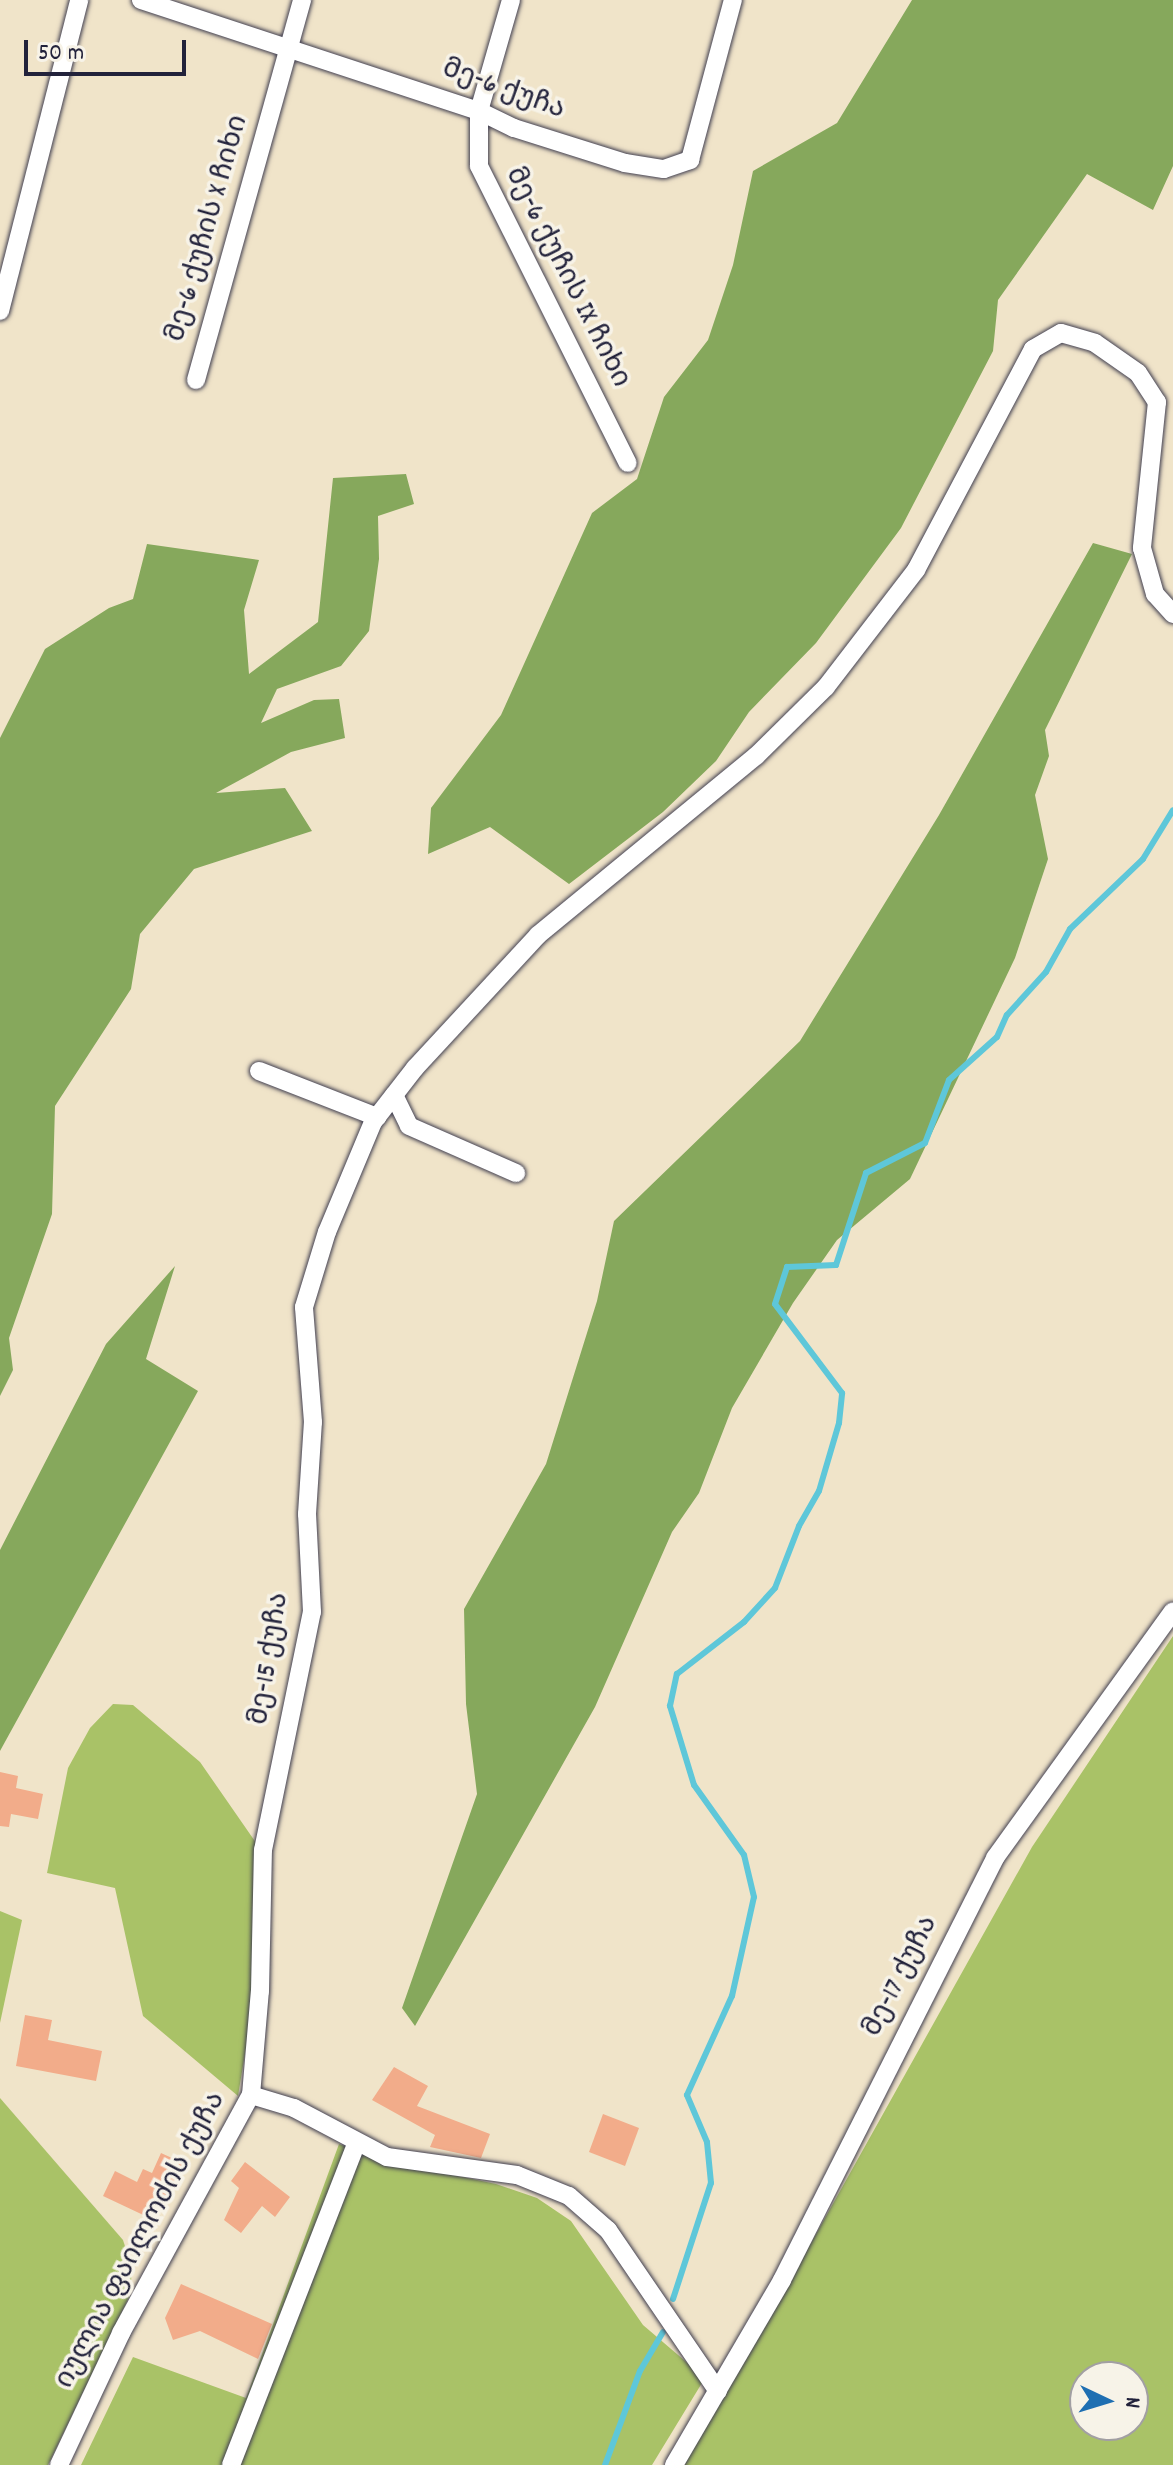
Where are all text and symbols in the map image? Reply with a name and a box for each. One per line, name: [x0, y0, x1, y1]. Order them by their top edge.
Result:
scale bar: [28, 24, 190, 74]
text: 50 m: [38, 37, 84, 71]
street label: მე-6 ქუჩა: [437, 53, 569, 129]
street label: მე-6 ქუჩის X ჩიხი: [161, 112, 257, 346]
street label: მე-6 ქუჩის IX ჩიხი: [496, 162, 636, 394]
street label: მე-15 ქუჩა: [244, 1591, 298, 1727]
street label: მე-17 ქუჩა: [857, 1911, 947, 2043]
street label: იულია ფაილოძის ქუჩა: [50, 2087, 234, 2395]
north arrow: [1069, 2361, 1149, 2441]
text: N: [1116, 2396, 1147, 2409]

